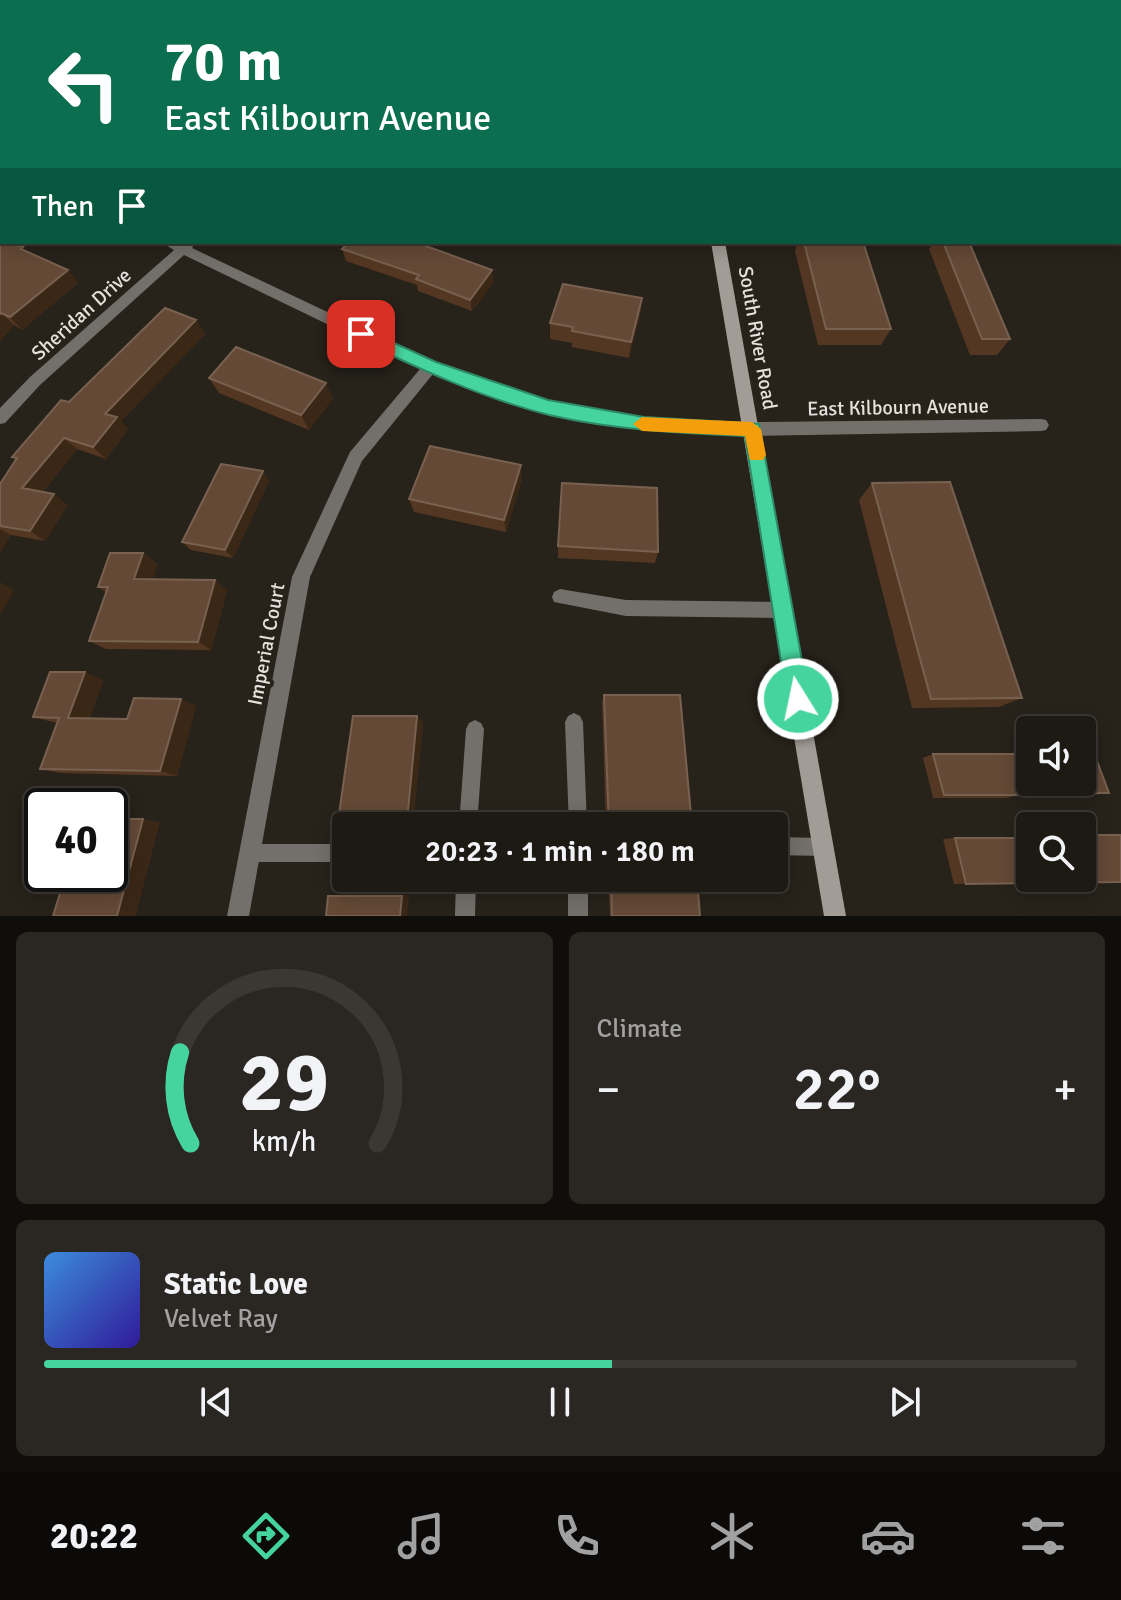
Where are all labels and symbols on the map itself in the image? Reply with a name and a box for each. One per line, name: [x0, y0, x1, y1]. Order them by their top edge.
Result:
street label: Sheridan Drive: [26, 263, 136, 366]
street label: South River Road: [733, 264, 782, 412]
pin: [327, 300, 395, 368]
street label: East Kilbourn Avenue: [807, 393, 989, 422]
street label: Imperial Court: [242, 581, 291, 707]
position arrow: [756, 657, 840, 741]
speed limit sign: 40: [24, 788, 128, 892]

